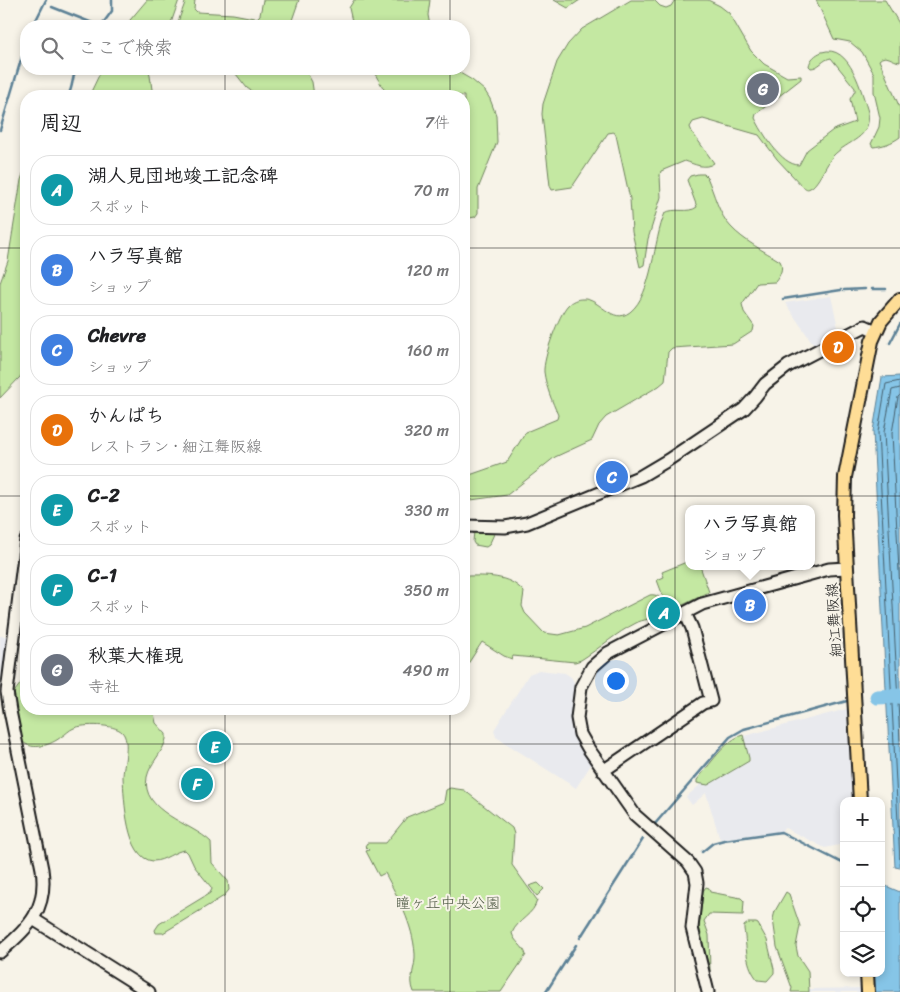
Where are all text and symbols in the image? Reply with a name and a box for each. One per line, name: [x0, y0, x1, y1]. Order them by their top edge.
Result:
search box: [20, 20, 470, 75]
text: ここで検索: [78, 31, 173, 64]
icon: search: [38, 34, 66, 62]
pin: G: [747, 70, 779, 108]
text: 周辺: [40, 104, 82, 142]
text: 7件: [425, 108, 450, 137]
text: 湖人見団地竣工記念碑: [88, 159, 278, 192]
text: A: [52, 176, 62, 205]
text: 70 m: [413, 176, 449, 205]
text: スポット: [88, 192, 152, 221]
text: ハラ写真館: [88, 239, 183, 272]
text: B: [52, 256, 62, 285]
text: 120 m: [406, 256, 449, 285]
text: ショップ: [88, 272, 151, 301]
text: Chevre: [88, 319, 146, 352]
pin: D: [822, 328, 854, 366]
text: C: [52, 336, 62, 365]
text: 160 m: [406, 336, 449, 365]
text: ショップ: [88, 352, 151, 381]
text: かんぱち: [88, 399, 164, 432]
text: D: [52, 416, 62, 445]
text: 320 m: [404, 416, 449, 445]
text: レストラン · 細江舞阪線: [88, 432, 262, 461]
pin: C: [596, 458, 628, 496]
text: C-2: [88, 479, 120, 512]
text: E: [53, 496, 61, 525]
text: 330 m: [405, 496, 449, 525]
popup: [685, 505, 815, 570]
text: ハラ写真館: [702, 507, 798, 540]
text: スポット: [88, 512, 152, 541]
text: ショップ: [702, 540, 766, 569]
text: C-1: [88, 559, 117, 592]
text: F: [53, 576, 61, 605]
text: 350 m: [404, 576, 449, 605]
street label: 細江舞阪線: [818, 582, 850, 658]
pin: B: [734, 586, 766, 624]
text: スポット: [88, 592, 152, 621]
pin: A: [648, 594, 680, 632]
text: 秋葉大権現: [88, 639, 183, 672]
text: G: [52, 656, 62, 685]
text: 490 m: [403, 656, 449, 685]
your location: [603, 668, 629, 694]
text: 寺社: [88, 672, 120, 701]
pin: E: [199, 728, 231, 766]
pin: F: [181, 765, 213, 803]
map controls: [840, 797, 885, 977]
button: +: [840, 797, 885, 842]
button: −: [840, 842, 885, 887]
button: locate: [840, 887, 885, 932]
park label: 瞳ヶ丘中央公園: [395, 890, 501, 916]
button: layers: [840, 932, 885, 977]

